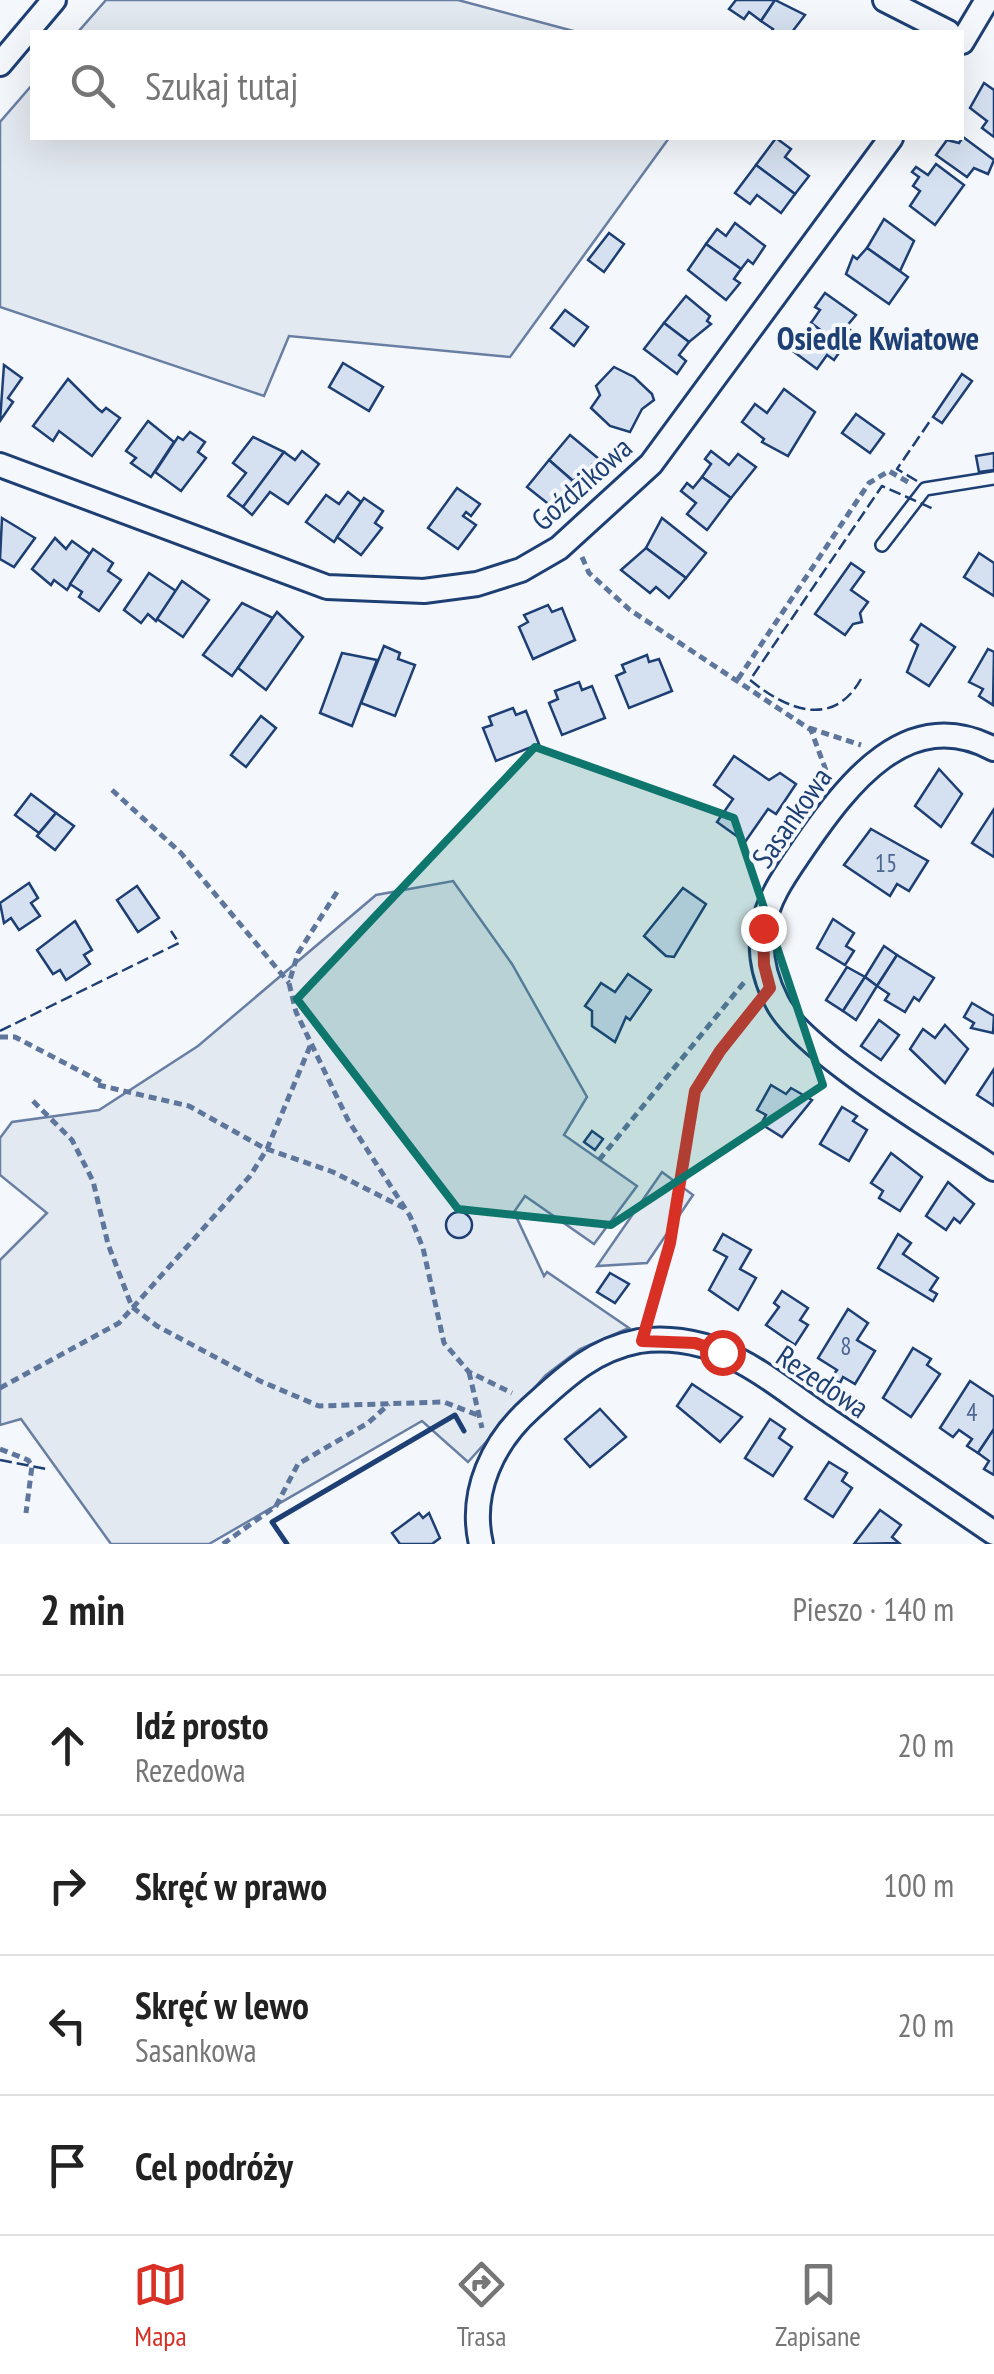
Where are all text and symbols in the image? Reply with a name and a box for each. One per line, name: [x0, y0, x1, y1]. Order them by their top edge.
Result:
search box: [30, 30, 964, 140]
icon: search: [65, 58, 120, 113]
text: Szukaj tutaj: [145, 61, 298, 110]
district label: Osiedle Kwiatowe: [777, 317, 979, 359]
street label: Goździkowa: [523, 428, 639, 538]
street label: Sasankowa: [742, 759, 840, 875]
house number: 15: [875, 847, 897, 879]
route end: [741, 906, 787, 952]
route start: [700, 1330, 746, 1376]
house number: 8: [840, 1330, 852, 1362]
street label: Rezedowa: [769, 1336, 877, 1426]
house number: 4: [966, 1396, 978, 1428]
text: 2 min: [40, 1582, 125, 1637]
text: Pieszo · 140 m: [792, 1588, 954, 1630]
text: Idź prosto: [135, 1700, 269, 1749]
icon: ahead: [40, 1718, 95, 1773]
text: 20 m: [898, 1724, 954, 1766]
text: Rezedowa: [135, 1749, 246, 1791]
icon: right: [40, 1858, 95, 1913]
text: Skręć w prawo: [135, 1861, 327, 1910]
text: 100 m: [883, 1864, 954, 1906]
text: Skręć w lewo: [135, 1980, 309, 2029]
icon: left: [40, 1998, 95, 2053]
text: 20 m: [898, 2004, 954, 2046]
text: Sasankowa: [135, 2029, 256, 2071]
icon: arrive: [40, 2138, 95, 2193]
text: Cel podróży: [135, 2141, 293, 2190]
tab: Mapa: [133, 2257, 188, 2354]
tab: Trasa: [454, 2257, 509, 2354]
tab: Zapisane: [775, 2257, 861, 2354]

